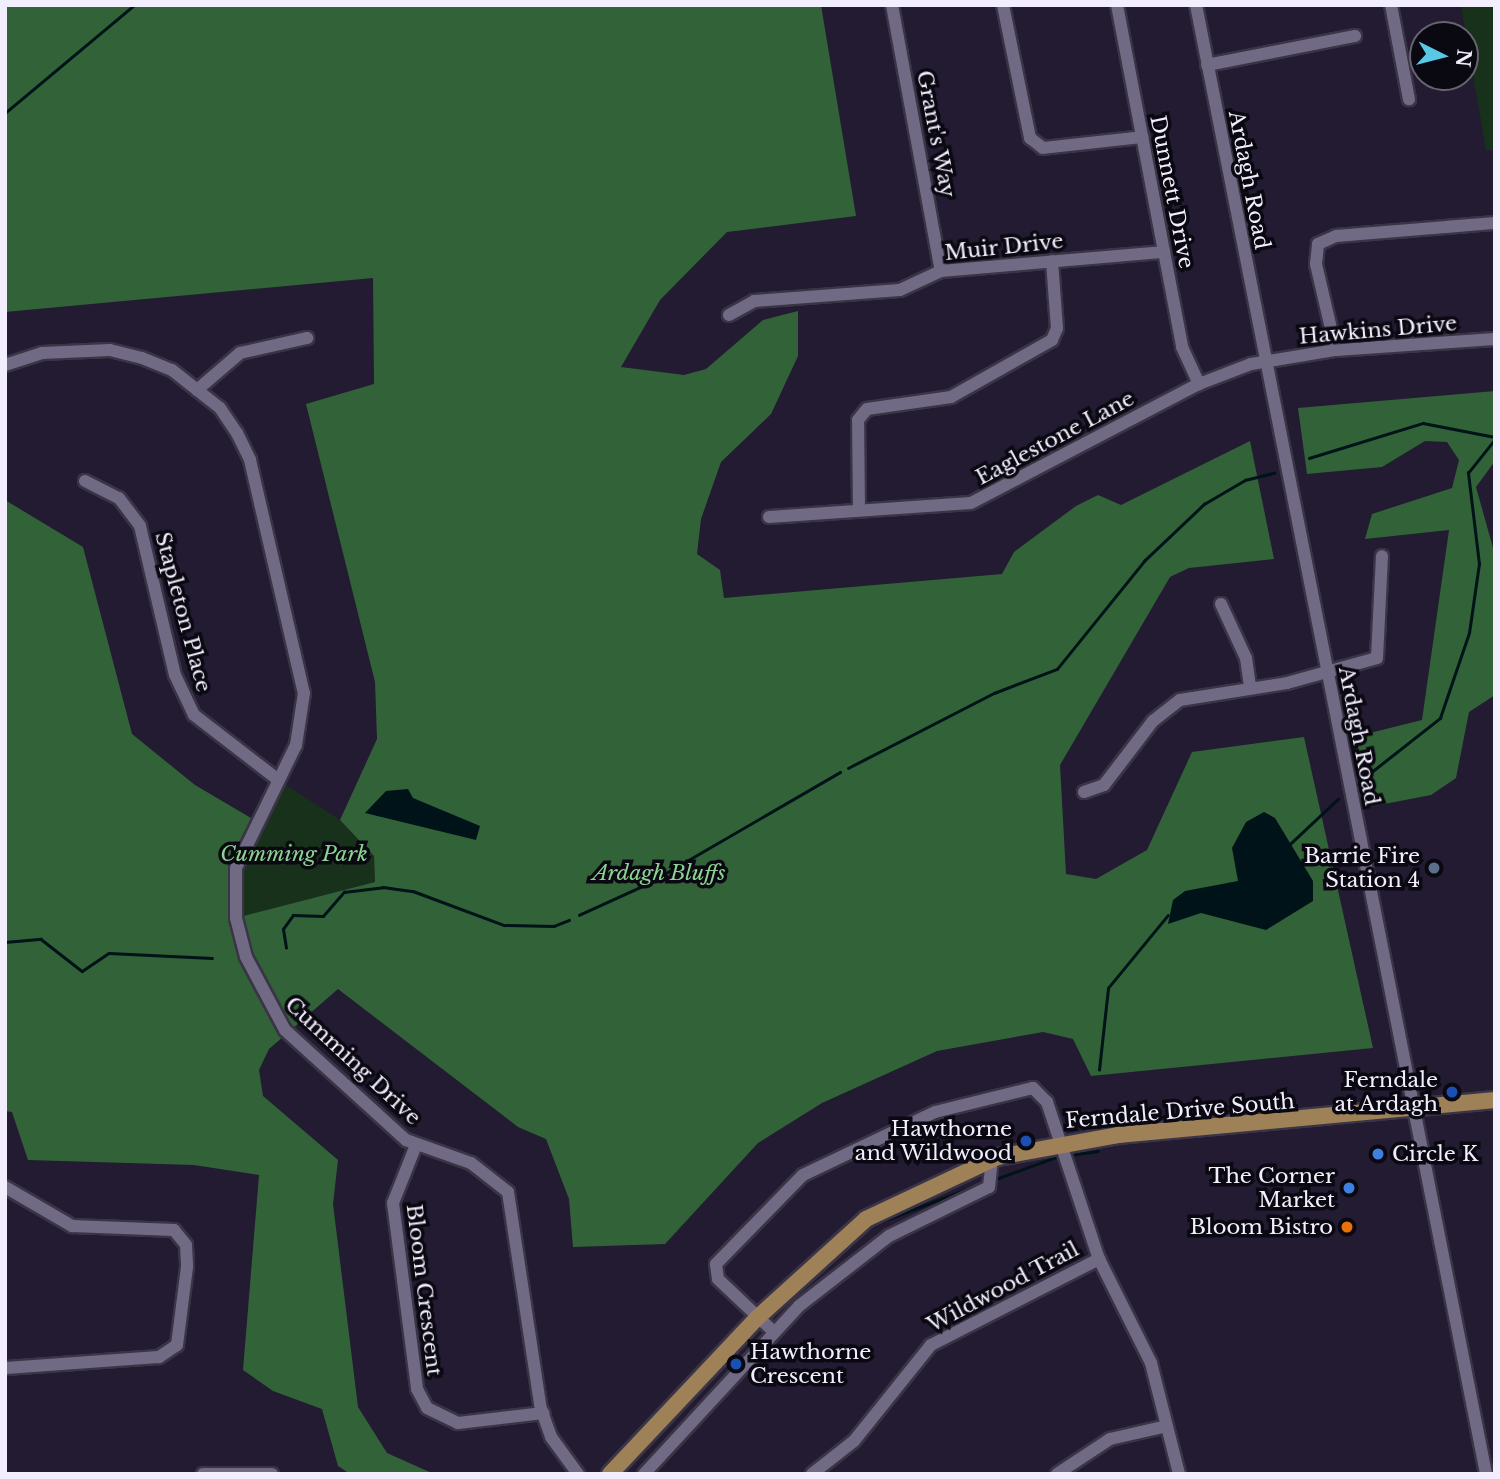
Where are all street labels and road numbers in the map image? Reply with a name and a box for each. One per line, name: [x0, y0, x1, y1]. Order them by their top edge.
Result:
street label: Grant's Way: [911, 68, 961, 200]
street label: Ardagh Road: [1223, 109, 1275, 251]
street label: Dunnett Drive: [1145, 113, 1199, 271]
street label: Muir Drive: [943, 228, 1065, 266]
street label: Hawkins Drive: [1298, 311, 1458, 349]
street label: Eaglestone Lane: [972, 386, 1138, 490]
street label: Stapleton Place: [150, 529, 216, 695]
street label: Ardagh Road: [1333, 665, 1385, 807]
street label: Cumming Drive: [280, 992, 426, 1130]
street label: Ferndale Drive South: [1064, 1088, 1296, 1134]
street label: Bloom Crescent: [401, 1203, 447, 1377]
street label: Wildwood Trail: [923, 1236, 1083, 1338]

